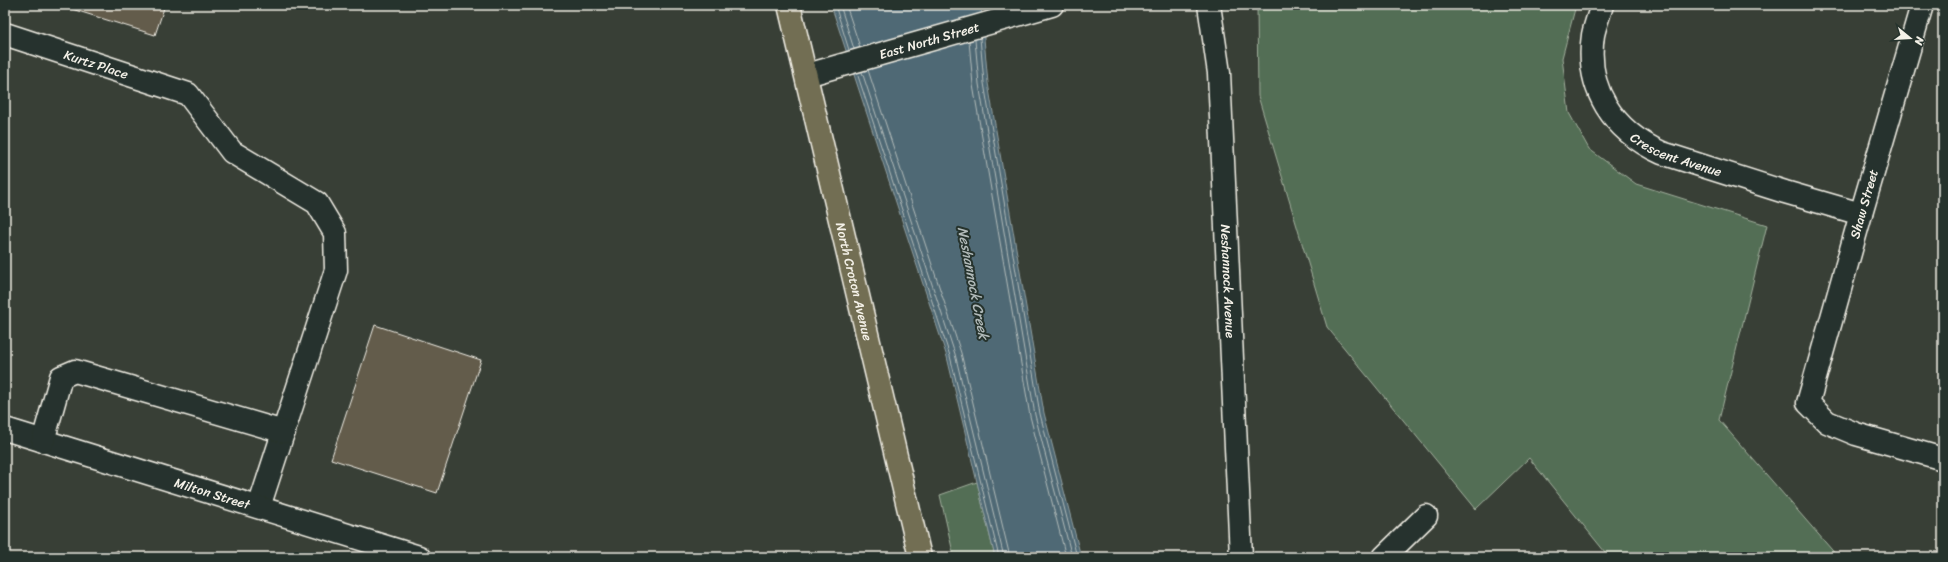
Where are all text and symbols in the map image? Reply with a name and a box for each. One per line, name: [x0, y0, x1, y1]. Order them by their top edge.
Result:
street label: East North Street: [876, 15, 982, 65]
north arrow: [1890, 18, 1930, 58]
text: N: [1909, 33, 1930, 48]
street label: Kurtz Place: [61, 43, 132, 85]
street label: Crescent Avenue: [1625, 126, 1725, 183]
street label: Shaw Street: [1843, 166, 1885, 241]
street label: North Croton Avenue: [829, 220, 880, 343]
street label: Neshannock Avenue: [1214, 224, 1243, 338]
water label: Neshannock Creek: [950, 225, 996, 343]
street label: Milton Street: [172, 471, 254, 516]

